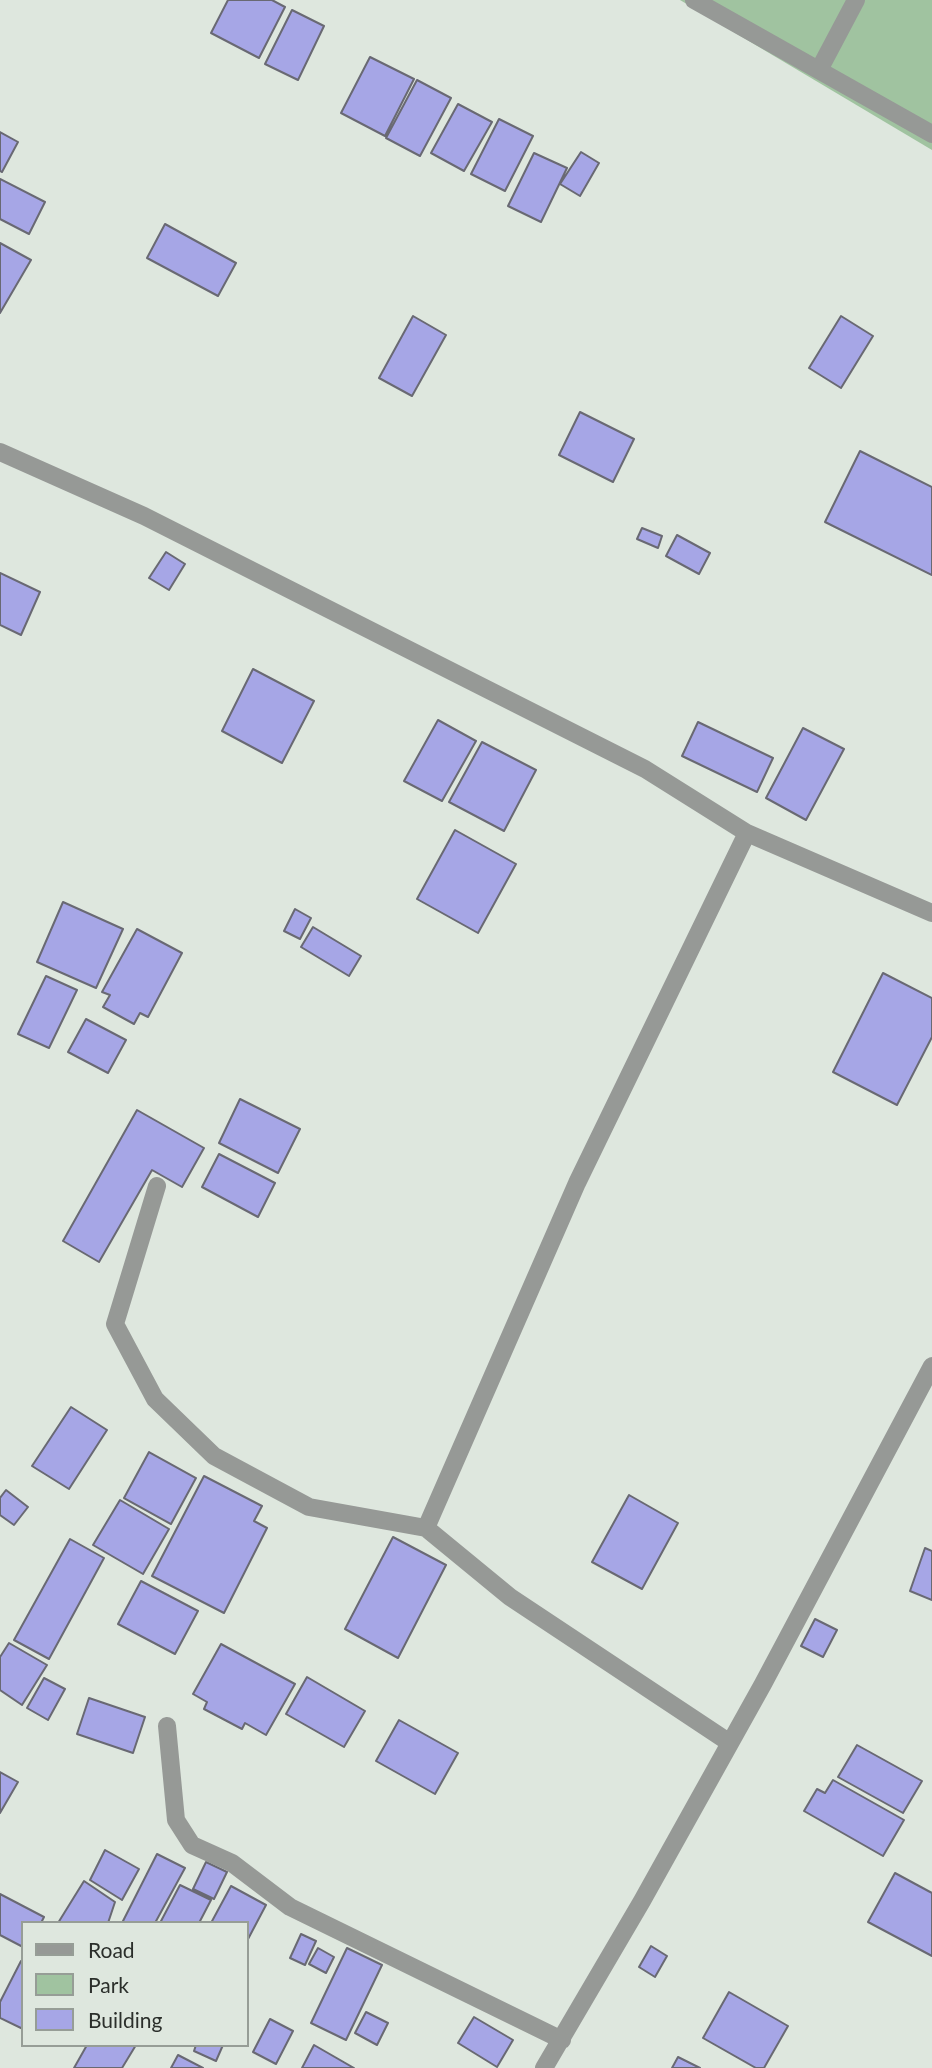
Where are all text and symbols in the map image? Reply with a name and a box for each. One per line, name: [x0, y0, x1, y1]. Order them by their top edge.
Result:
legend: [21, 1921, 248, 2047]
text: Road: [88, 1937, 135, 1962]
text: Park: [88, 1972, 129, 1997]
text: Building: [88, 2007, 163, 2032]

